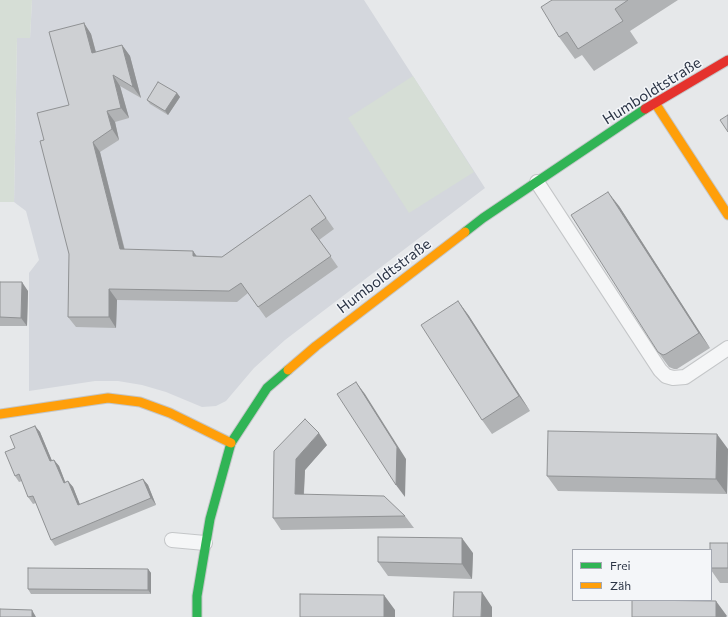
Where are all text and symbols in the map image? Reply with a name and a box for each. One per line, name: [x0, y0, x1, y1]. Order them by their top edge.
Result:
street label: Humboldtstraße: [599, 53, 705, 129]
street label: Humboldtstraße: [334, 235, 434, 317]
legend: [572, 549, 712, 601]
text: Frei: [610, 558, 631, 572]
text: Zäh: [610, 578, 631, 592]

